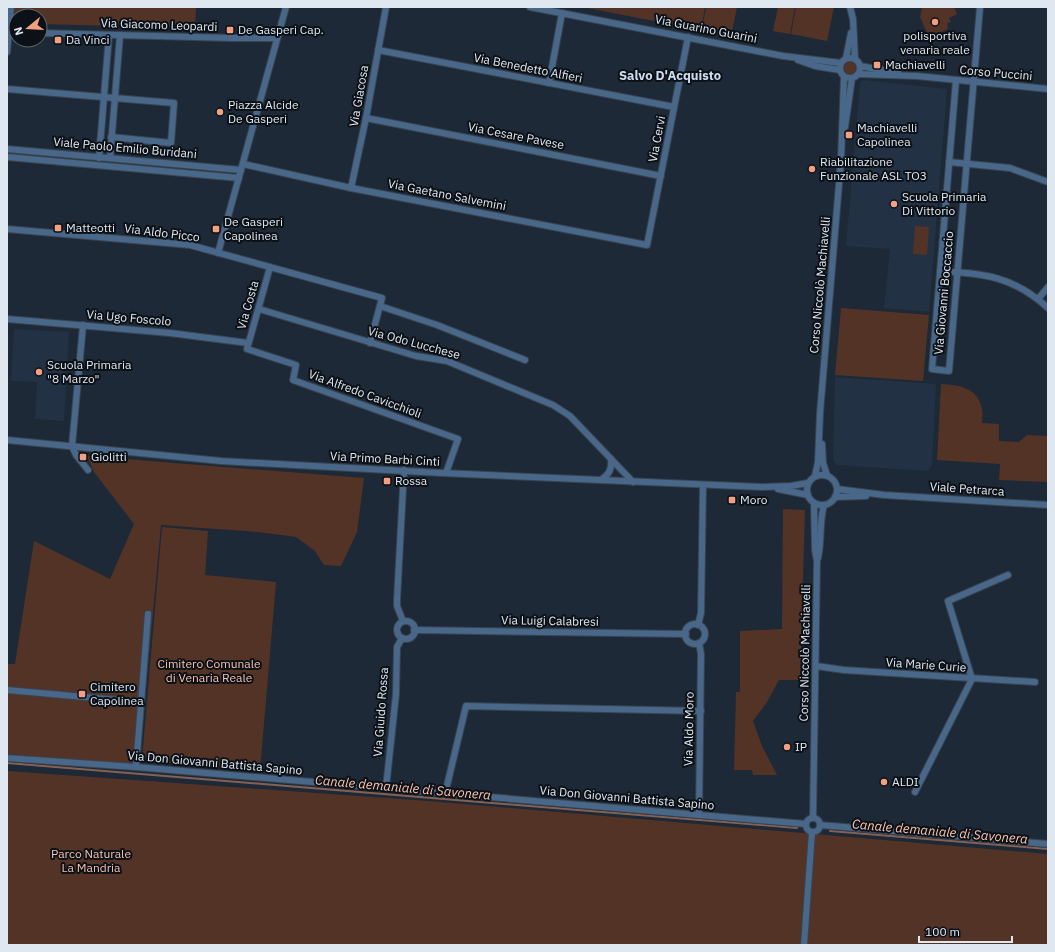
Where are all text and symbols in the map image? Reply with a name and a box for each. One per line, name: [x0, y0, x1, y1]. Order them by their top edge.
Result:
north arrow: [8, 8, 48, 48]
street label: Via Guarino Guarini: [654, 11, 758, 46]
street label: Via Giacomo Leopardi: [100, 15, 218, 34]
marker: polisportiva venaria reale: [930, 17, 940, 27]
place label: De Gasperi Cap.: [238, 22, 324, 37]
text: N: [11, 25, 26, 37]
marker: De Gasperi Cap.: [225, 25, 235, 35]
place label: polisportiva venaria reale: [900, 28, 970, 57]
place label: Da Vinci: [66, 32, 109, 47]
marker: Da Vinci: [53, 35, 63, 45]
street label: Via Benedetto Alfieri: [472, 50, 584, 85]
place label: Machiavelli: [885, 57, 945, 72]
marker: Machiavelli: [872, 60, 882, 70]
street label: Corso Puccini: [959, 62, 1033, 83]
street label: Via Giacosa: [346, 63, 371, 128]
district label: Salvo D'Acquisto: [619, 67, 721, 84]
place label: Piazza Alcide De Gasperi: [228, 97, 299, 126]
marker: Piazza Alcide De Gasperi: [215, 107, 225, 117]
street label: Via Cervi: [645, 114, 668, 163]
street label: Via Cesare Pavese: [467, 119, 566, 152]
place label: Machiavelli Capolinea: [857, 120, 917, 149]
marker: Machiavelli Capolinea: [844, 130, 854, 140]
street label: Viale Paolo Emilio Buridani: [53, 134, 197, 161]
place label: Riabilitazione Funzionale ASL TO3: [820, 154, 927, 183]
marker: Riabilitazione Funzionale ASL TO3: [807, 164, 817, 174]
street label: Via Gaetano Salvemini: [387, 176, 507, 213]
place label: Scuola Primaria Di Vittorio: [902, 189, 987, 218]
marker: Scuola Primaria Di Vittorio: [889, 199, 899, 209]
place label: De Gasperi Capolinea: [224, 214, 283, 243]
street label: Corso Niccolò Machiavelli: [806, 216, 833, 354]
place label: Matteotti: [66, 220, 115, 235]
street label: Via Aldo Picco: [123, 220, 201, 245]
marker: Matteotti: [53, 223, 63, 233]
marker: De Gasperi Capolinea: [211, 224, 221, 234]
street label: Via Giovanni Boccaccio: [931, 230, 956, 355]
street label: Via Costa: [233, 278, 262, 331]
street label: Via Ugo Foscolo: [86, 306, 172, 329]
street label: Via Odo Lucchese: [366, 323, 462, 362]
place label: Scuola Primaria "8 Marzo": [47, 357, 132, 386]
street label: Via Alfredo Cavicchioli: [307, 366, 424, 421]
marker: Scuola Primaria "8 Marzo": [34, 367, 44, 377]
street label: Via Primo Barbi Cinti: [330, 448, 440, 469]
place label: Giolitti: [91, 449, 127, 464]
marker: Giolitti: [78, 452, 88, 462]
place label: Rossa: [395, 473, 428, 488]
marker: Rossa: [382, 476, 392, 486]
street label: Viale Petrarca: [929, 478, 1005, 499]
place label: Moro: [740, 492, 768, 507]
marker: Moro: [727, 495, 737, 505]
street label: Corso Niccolò Machiavelli: [796, 584, 813, 722]
street label: Via Luigi Calabresi: [501, 612, 599, 629]
street label: Via Marie Curie: [885, 654, 967, 675]
park label: Cimitero Comunale di Venaria Reale: [157, 656, 261, 685]
street label: Via Giuido Rossa: [370, 666, 391, 757]
place label: Cimitero Capolinea: [90, 679, 144, 708]
marker: Cimitero Capolinea: [77, 689, 87, 699]
street label: Via Aldo Moro: [680, 691, 697, 766]
place label: IP: [795, 739, 807, 754]
marker: IP: [782, 742, 792, 752]
street label: Via Don Giovanni Battista Sapino: [127, 747, 303, 778]
water label: Canale demaniale di Savonera: [314, 771, 491, 804]
place label: ALDI: [892, 774, 919, 789]
marker: ALDI: [879, 777, 889, 787]
street label: Via Don Giovanni Battista Sapino: [539, 782, 715, 813]
water label: Canale demaniale di Savonera: [851, 815, 1028, 848]
park label: Parco Naturale La Mandria: [51, 846, 131, 875]
scale bar: [919, 918, 1012, 944]
text: 100 m: [925, 924, 960, 939]

